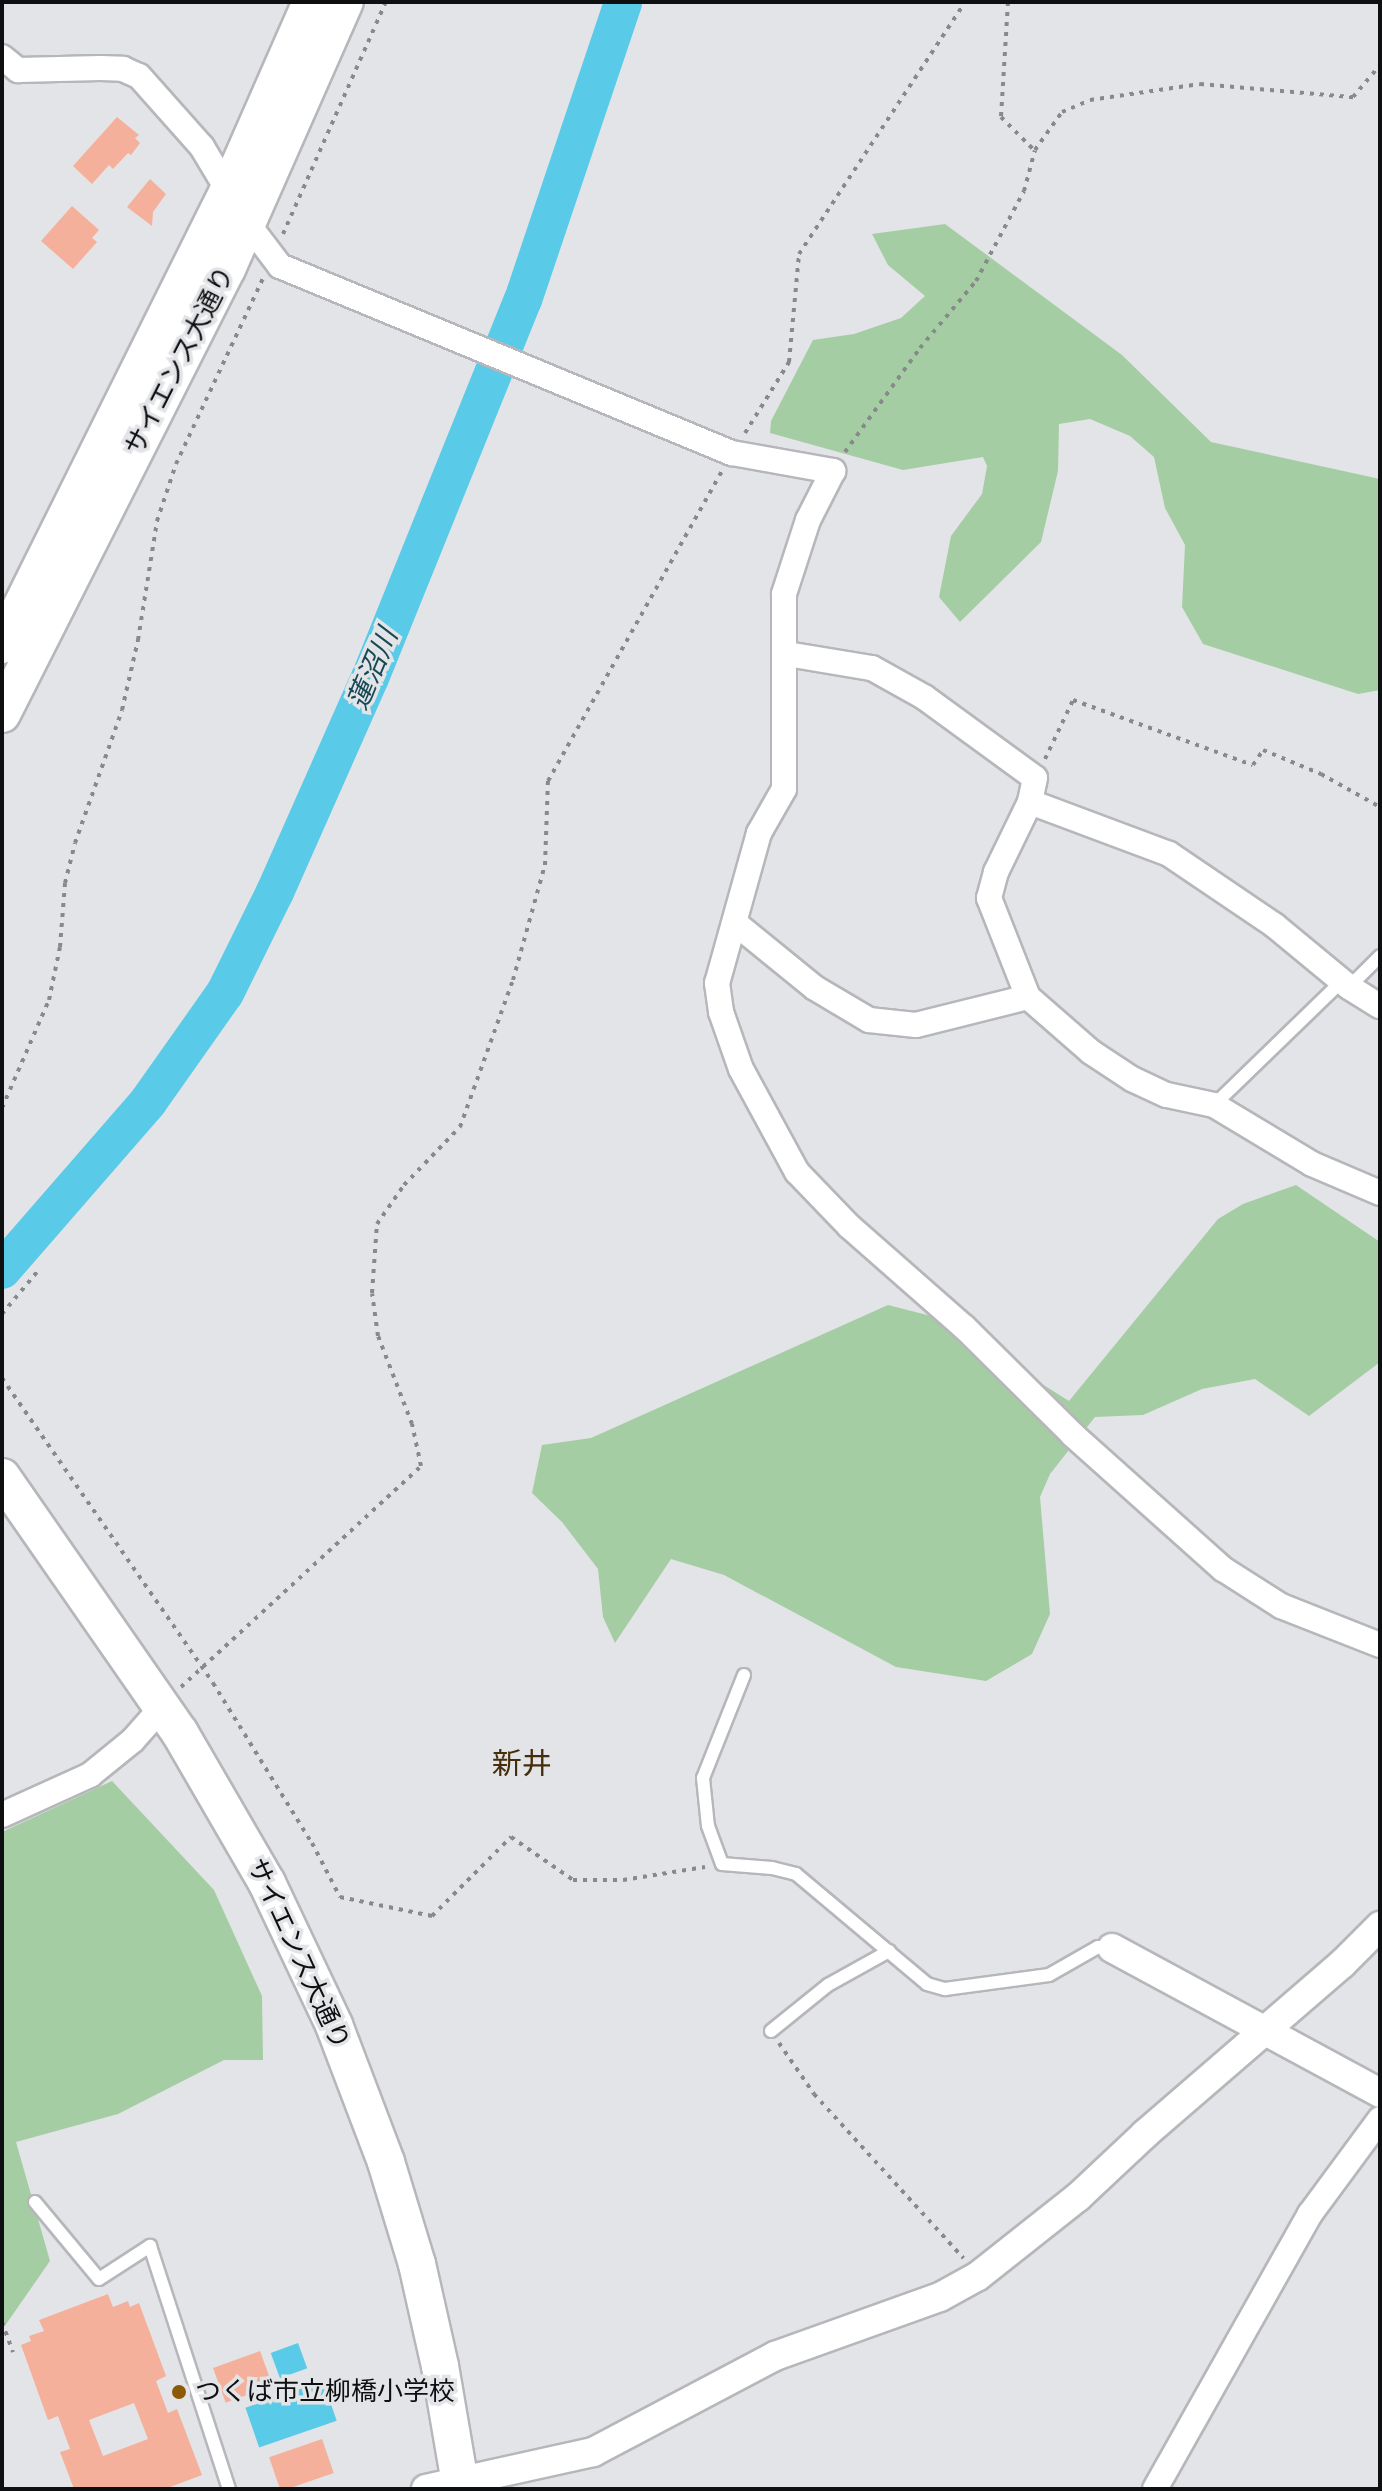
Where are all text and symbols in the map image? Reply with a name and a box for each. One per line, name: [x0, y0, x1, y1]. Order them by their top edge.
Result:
street label: サイエンス大通り: [119, 261, 241, 461]
water label: 蓮沼川: [341, 624, 405, 714]
district label: 新井: [492, 1746, 552, 1782]
street label: サイエンス大通り: [240, 1853, 356, 2055]
place label: つくば市立柳橋小学校: [195, 2376, 455, 2408]
marker: つくば市立柳橋小学校: [170, 2383, 188, 2401]

